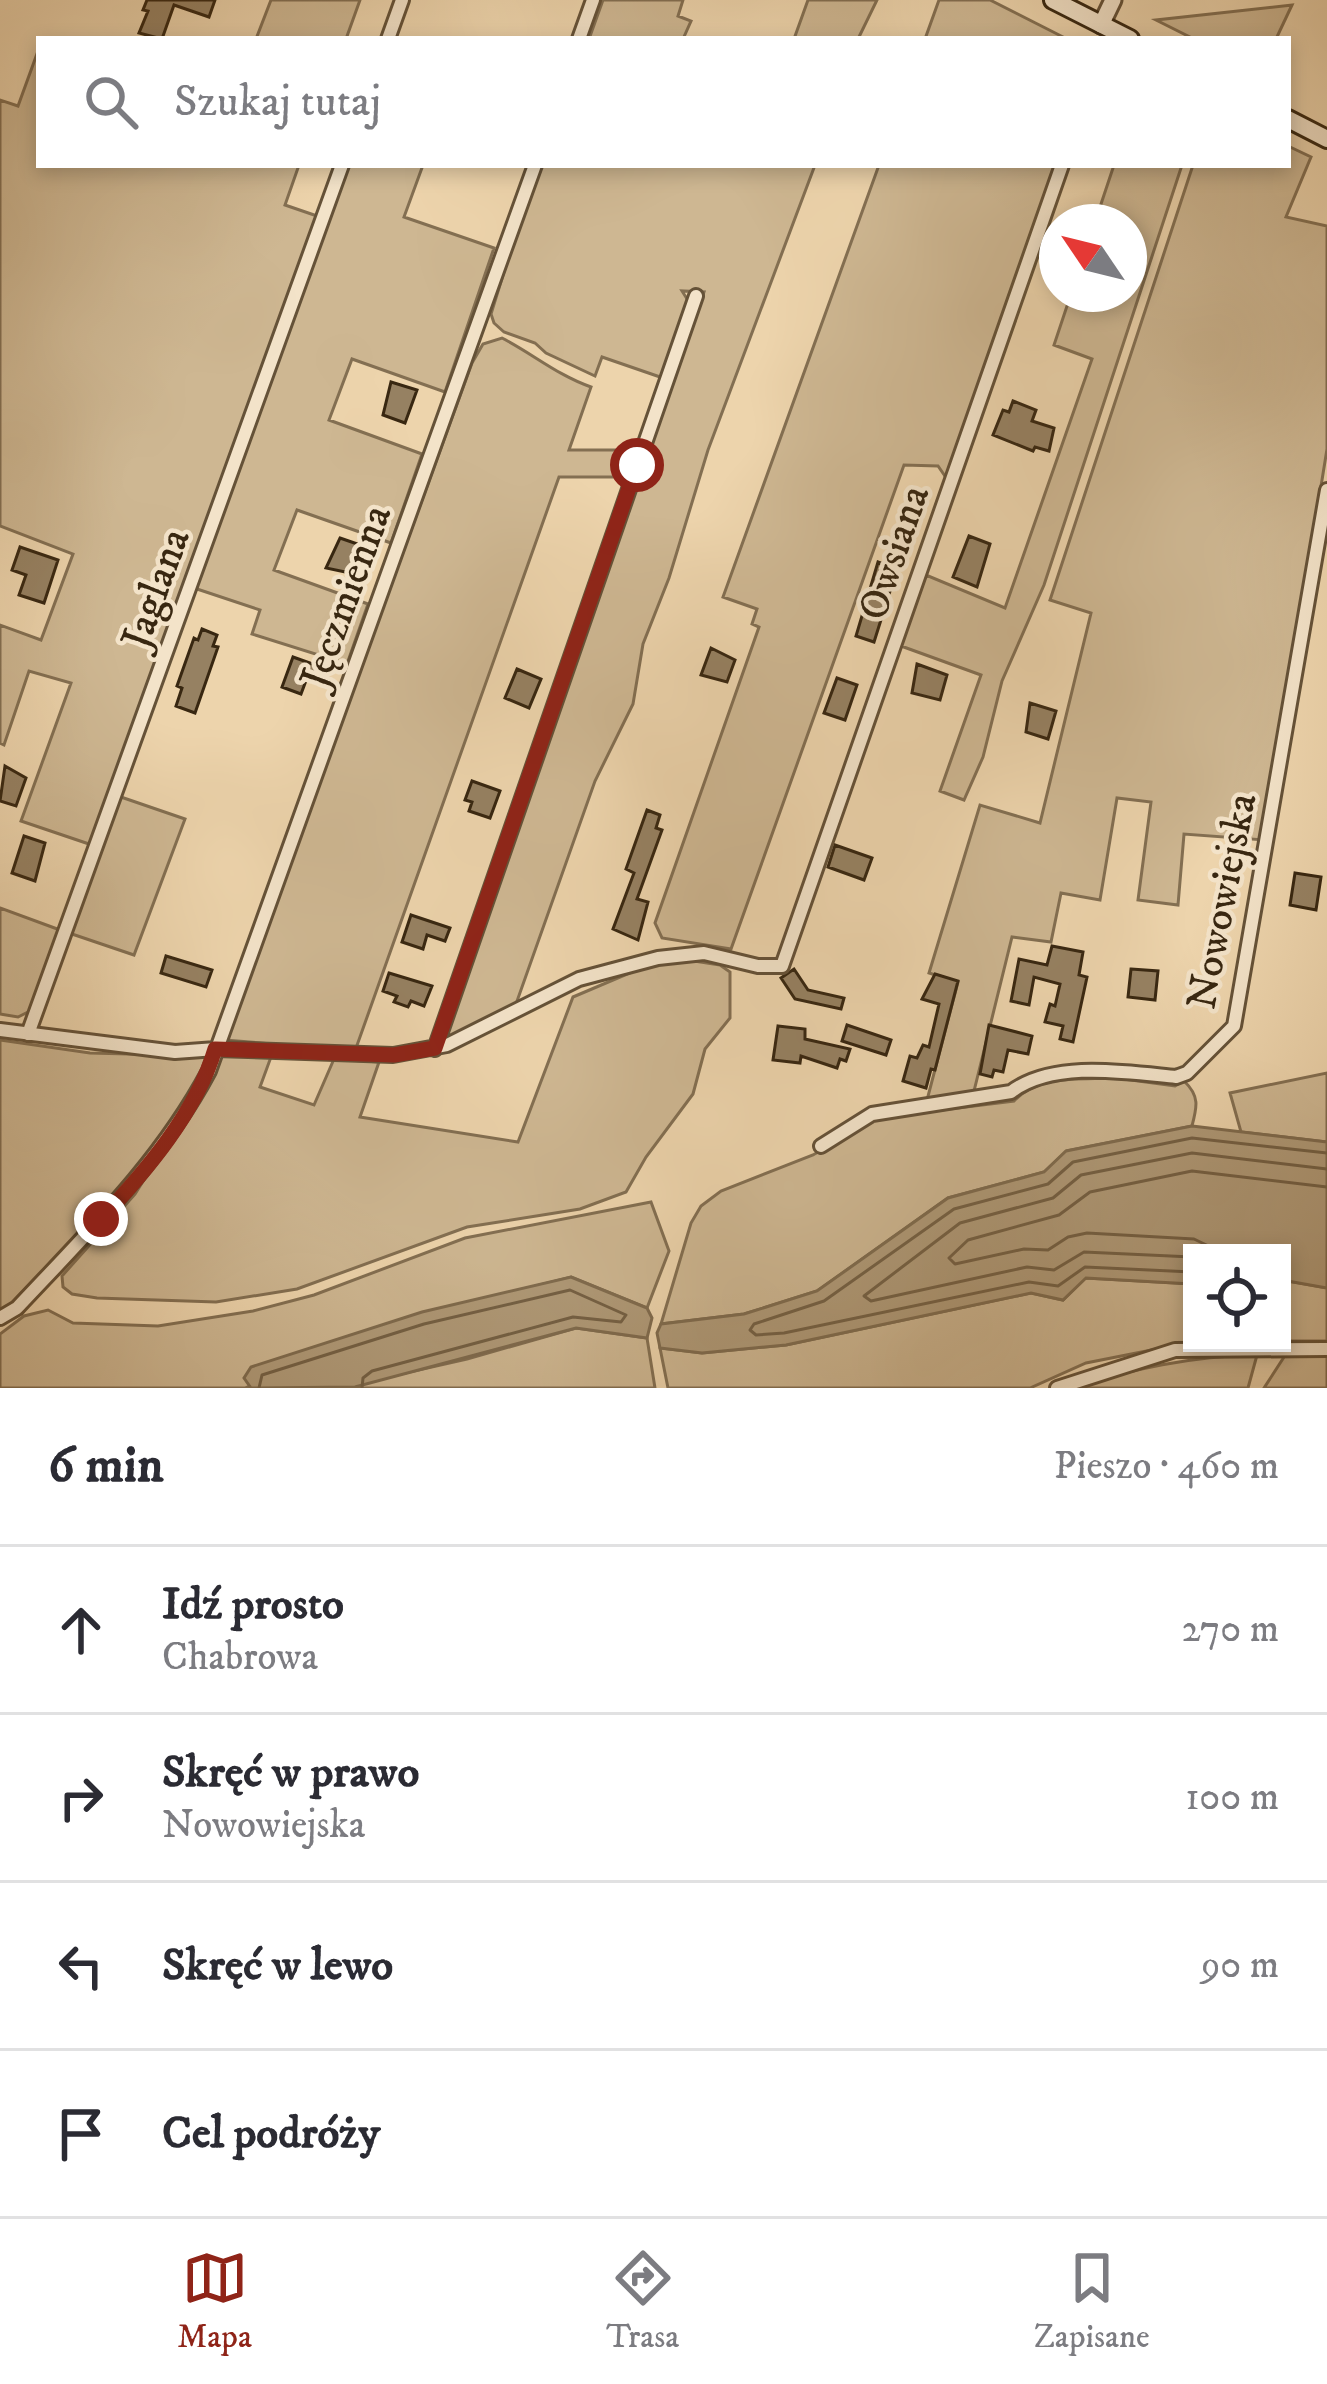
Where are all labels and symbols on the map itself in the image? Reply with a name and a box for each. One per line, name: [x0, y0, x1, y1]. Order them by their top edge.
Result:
north arrow: [1039, 204, 1147, 312]
route start: [610, 438, 664, 492]
street label: Owsiana: [848, 479, 942, 627]
street label: Jęczmienna: [288, 498, 404, 700]
street label: Jaglana: [110, 522, 203, 660]
street label: Nowowiejska: [1177, 789, 1269, 1014]
route end: [74, 1192, 128, 1246]

